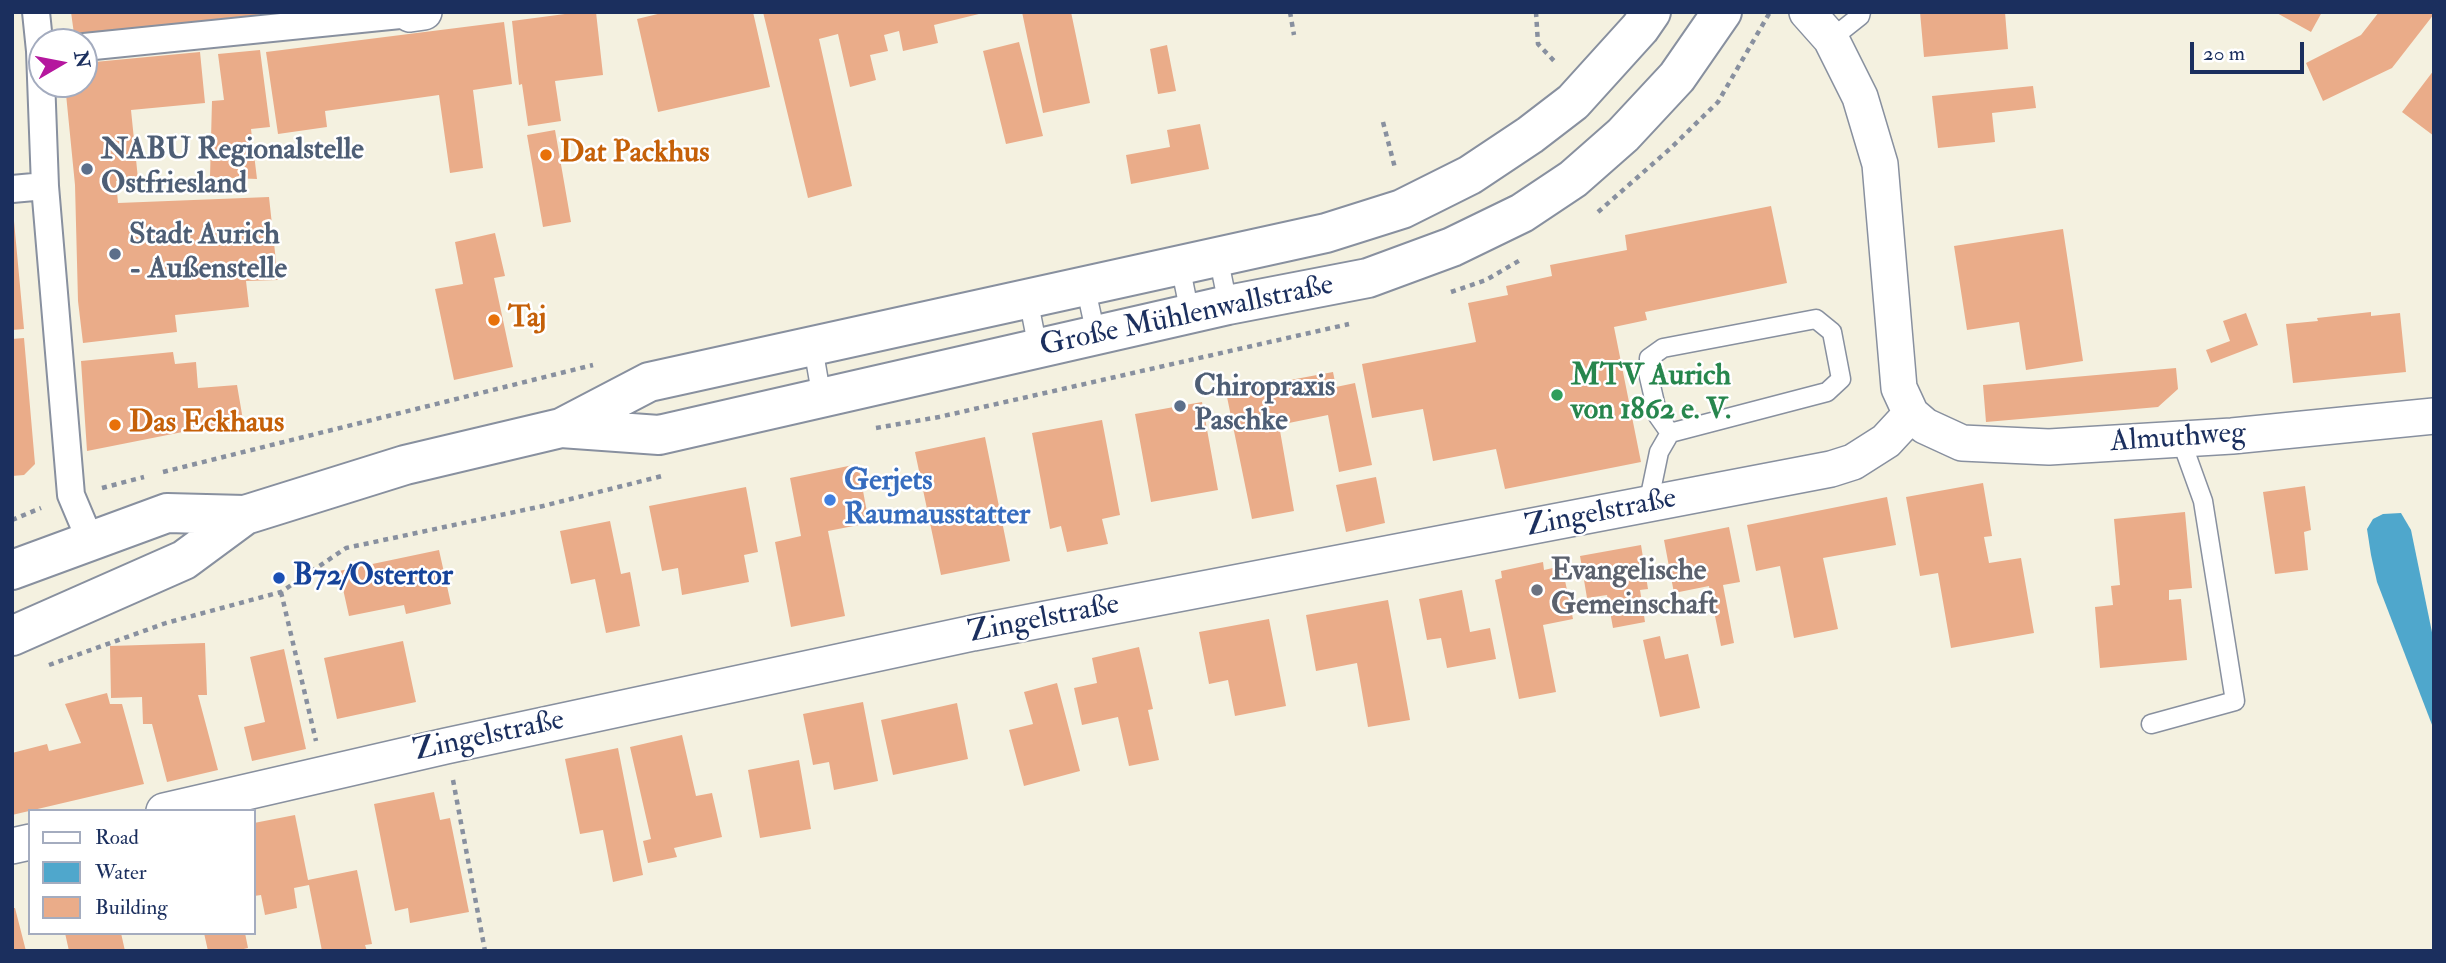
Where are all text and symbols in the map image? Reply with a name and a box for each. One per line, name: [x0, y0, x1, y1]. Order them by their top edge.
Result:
north arrow: [28, 28, 98, 98]
scale bar: [2194, 28, 2308, 72]
text: 20 m: [2203, 40, 2245, 67]
text: N: [68, 49, 95, 70]
place label: NABU Regionalstelle Ostfriesland: [101, 134, 364, 204]
place label: Dat Packhus: [560, 137, 710, 173]
marker: Dat Packhus: [538, 147, 554, 163]
marker: NABU Regionalstelle Ostfriesland: [79, 161, 95, 177]
place label: Stadt Aurich - Außenstelle: [129, 219, 287, 290]
marker: Stadt Aurich - Außenstelle: [107, 246, 123, 262]
street label: Große Mühlenwallstraße: [1037, 268, 1337, 366]
place label: Taj: [508, 302, 546, 338]
marker: Taj: [486, 312, 502, 328]
place label: MTV Aurich von 1862 e. V.: [1571, 360, 1731, 430]
place label: Chiropraxis Paschke: [1194, 371, 1335, 442]
marker: MTV Aurich von 1862 e. V.: [1549, 387, 1565, 403]
marker: Chiropraxis Paschke: [1172, 398, 1188, 414]
place label: Das Eckhaus: [129, 407, 284, 443]
street label: Almuthweg: [2109, 416, 2247, 462]
marker: Das Eckhaus: [107, 417, 123, 433]
place label: Gerjets Raumausstatter: [844, 465, 1030, 536]
street label: Zingelstraße: [1522, 482, 1680, 546]
marker: Gerjets Raumausstatter: [822, 492, 838, 508]
place label: Evangelische Gemeinschaft: [1551, 555, 1718, 626]
place label: B72/Ostertor: [293, 560, 453, 596]
marker: B72/Ostertor: [271, 570, 287, 586]
marker: Evangelische Gemeinschaft: [1529, 582, 1545, 598]
street label: Zingelstraße: [965, 588, 1123, 652]
street label: Zingelstraße: [410, 703, 568, 771]
legend: [28, 809, 256, 935]
text: Road: [95, 824, 139, 851]
text: Water: [95, 859, 147, 886]
text: Building: [95, 894, 168, 921]

